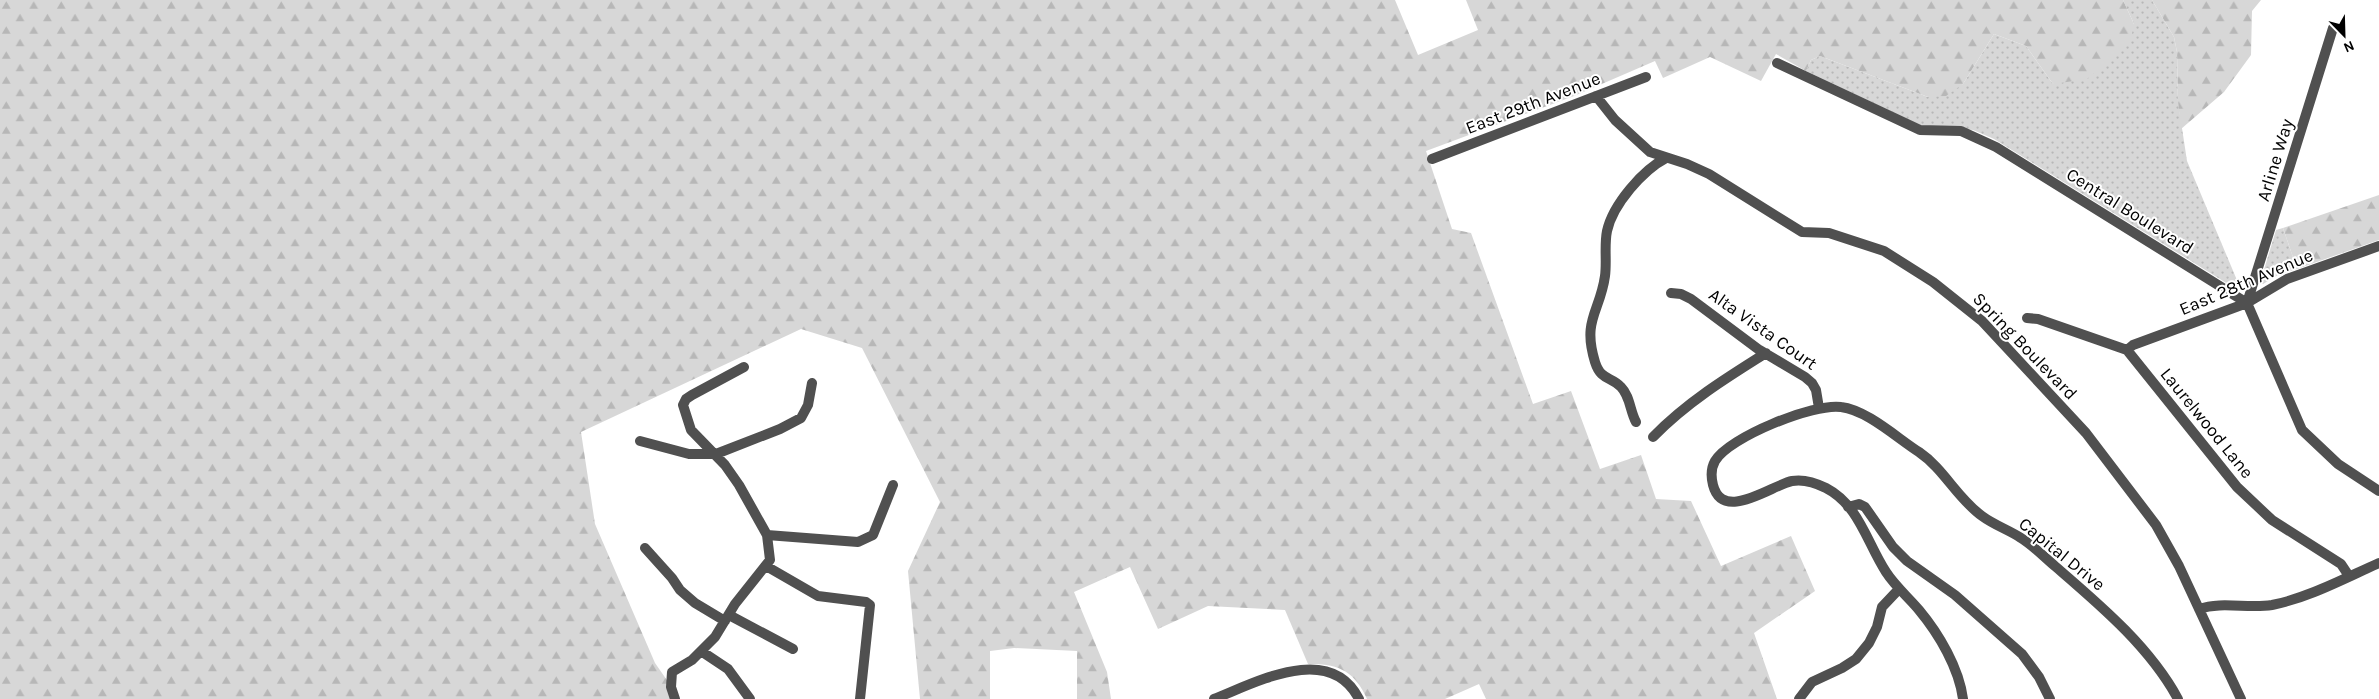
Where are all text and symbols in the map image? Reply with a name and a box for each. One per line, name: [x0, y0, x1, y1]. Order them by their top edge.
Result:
north arrow: [2319, 10, 2369, 60]
text: N: [2341, 37, 2357, 56]
street label: East 29th Avenue: [1463, 67, 1603, 139]
street label: Arline Way: [2252, 115, 2298, 204]
street label: Central Boulevard: [2062, 163, 2198, 259]
street label: East 28th Avenue: [2176, 244, 2316, 320]
street label: Alta Vista Court: [1705, 283, 1822, 375]
street label: Spring Boulevard: [1968, 288, 2082, 404]
street label: Laurelwood Lane: [2156, 363, 2258, 483]
street label: Capital Drive: [2014, 512, 2110, 596]

